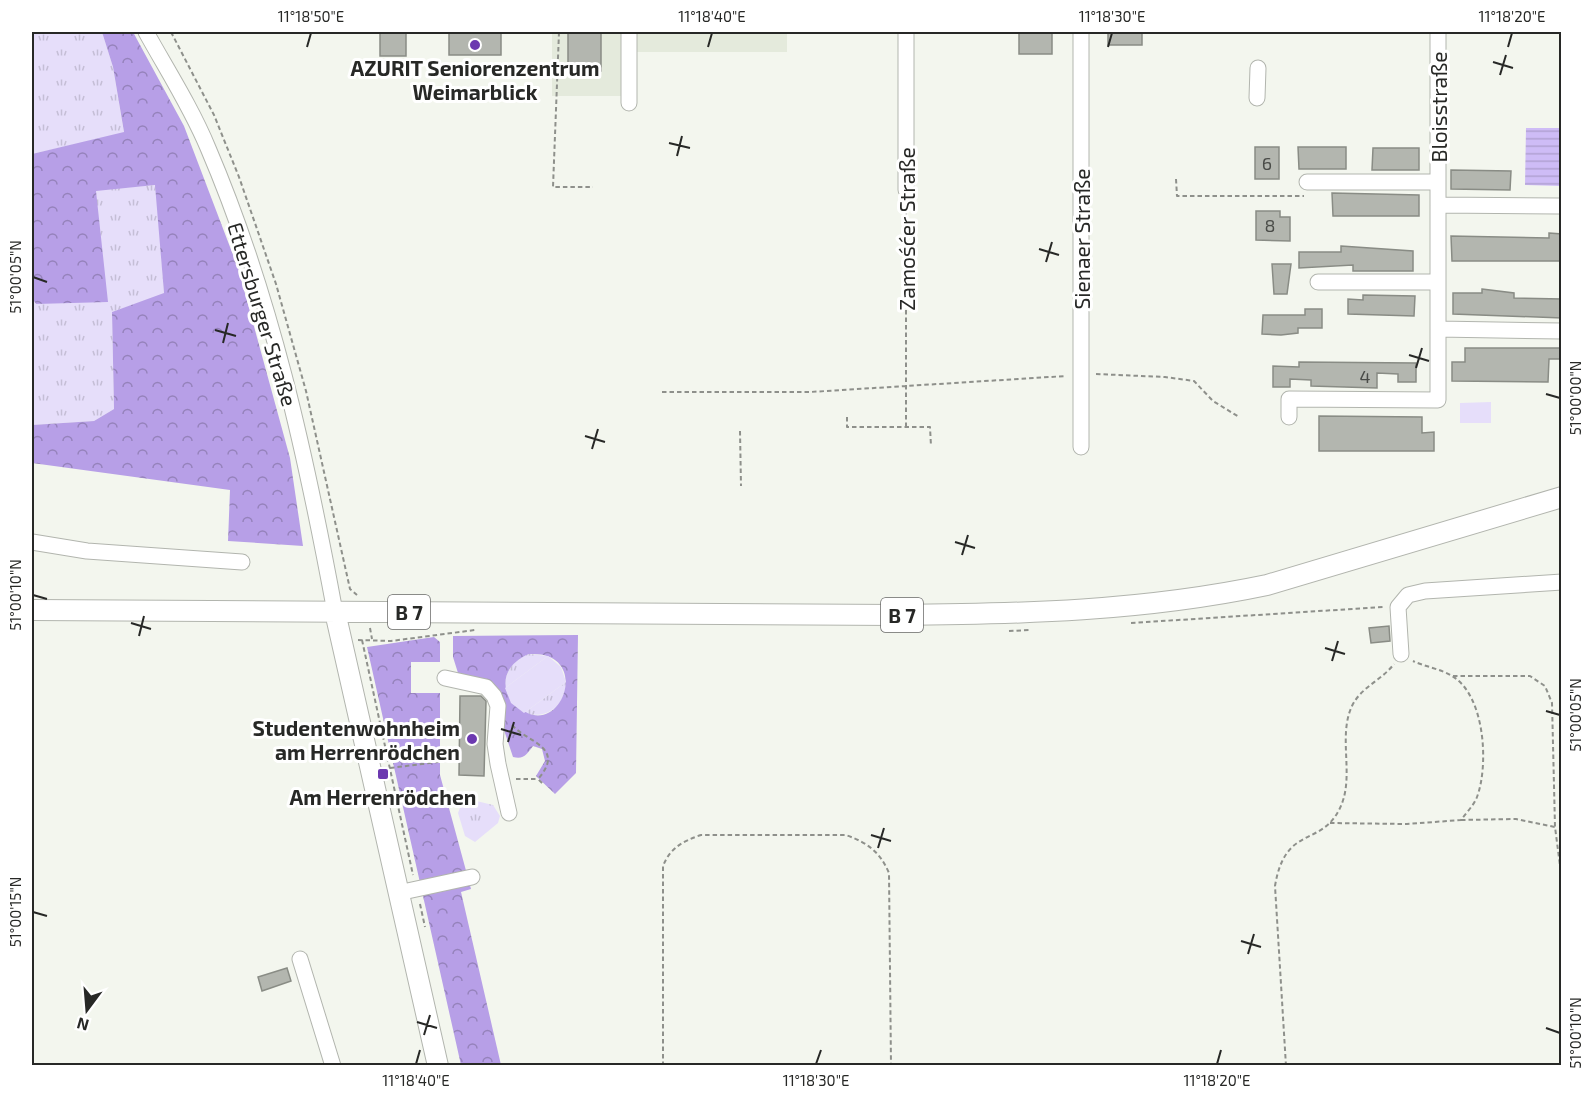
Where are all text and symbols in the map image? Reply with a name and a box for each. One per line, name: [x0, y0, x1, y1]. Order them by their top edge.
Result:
text: 11°18'50"E: [278, 7, 344, 25]
text: 11°18'40"E: [678, 7, 746, 25]
text: 11°18'30"E: [1079, 7, 1145, 25]
text: 11°18'20"E: [1479, 7, 1545, 25]
marker: AZURIT Seniorenzentrum Weimarblick: [468, 38, 482, 52]
street label: Bloisstraße: [1426, 51, 1451, 163]
place label: AZURIT Seniorenzentrum Weimarblick: [350, 55, 600, 104]
street label: Zamośćer Straße: [894, 147, 919, 311]
house number: 6: [1262, 152, 1272, 174]
street label: Sienaer Straße: [1069, 169, 1094, 310]
house number: 8: [1265, 214, 1275, 236]
street label: Ettersburger Straße: [223, 219, 303, 409]
text: 51°00'05"N: [6, 240, 24, 314]
text: 51°00'00"N: [1566, 361, 1584, 435]
house number: 4: [1359, 365, 1371, 387]
text: 51°00'10"N: [6, 559, 24, 631]
road number: B 7: [388, 595, 430, 629]
road number: B 7: [881, 598, 923, 632]
text: 51°00'05"N: [1566, 678, 1584, 752]
place label: Studentenwohnheim am Herrenrödchen: [252, 715, 460, 764]
marker: Studentenwohnheim am Herrenrödchen: [465, 732, 479, 746]
marker: Am Herrenrödchen: [376, 767, 390, 781]
place label: Am Herrenrödchen: [290, 784, 476, 809]
text: 51°00'15"N: [6, 877, 24, 947]
north arrow: [57, 980, 117, 1040]
text: 51°00'10"N: [1566, 997, 1584, 1069]
text: N: [75, 1014, 91, 1036]
text: 11°18'40"E: [382, 1071, 450, 1089]
text: 11°18'30"E: [783, 1071, 849, 1089]
text: 11°18'20"E: [1184, 1071, 1250, 1089]

